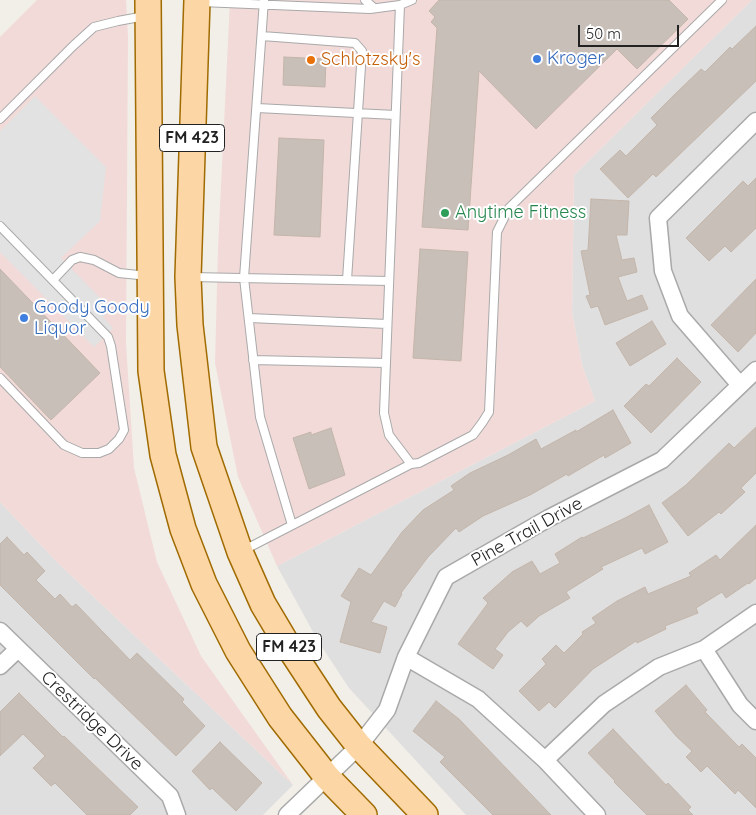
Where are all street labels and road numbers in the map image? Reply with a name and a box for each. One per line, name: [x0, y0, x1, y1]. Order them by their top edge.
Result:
road number: FM 423: [160, 125, 224, 152]
street label: Pine Trail Drive: [468, 493, 586, 571]
road number: FM 423: [256, 634, 322, 660]
street label: Crestridge Drive: [36, 667, 148, 775]

